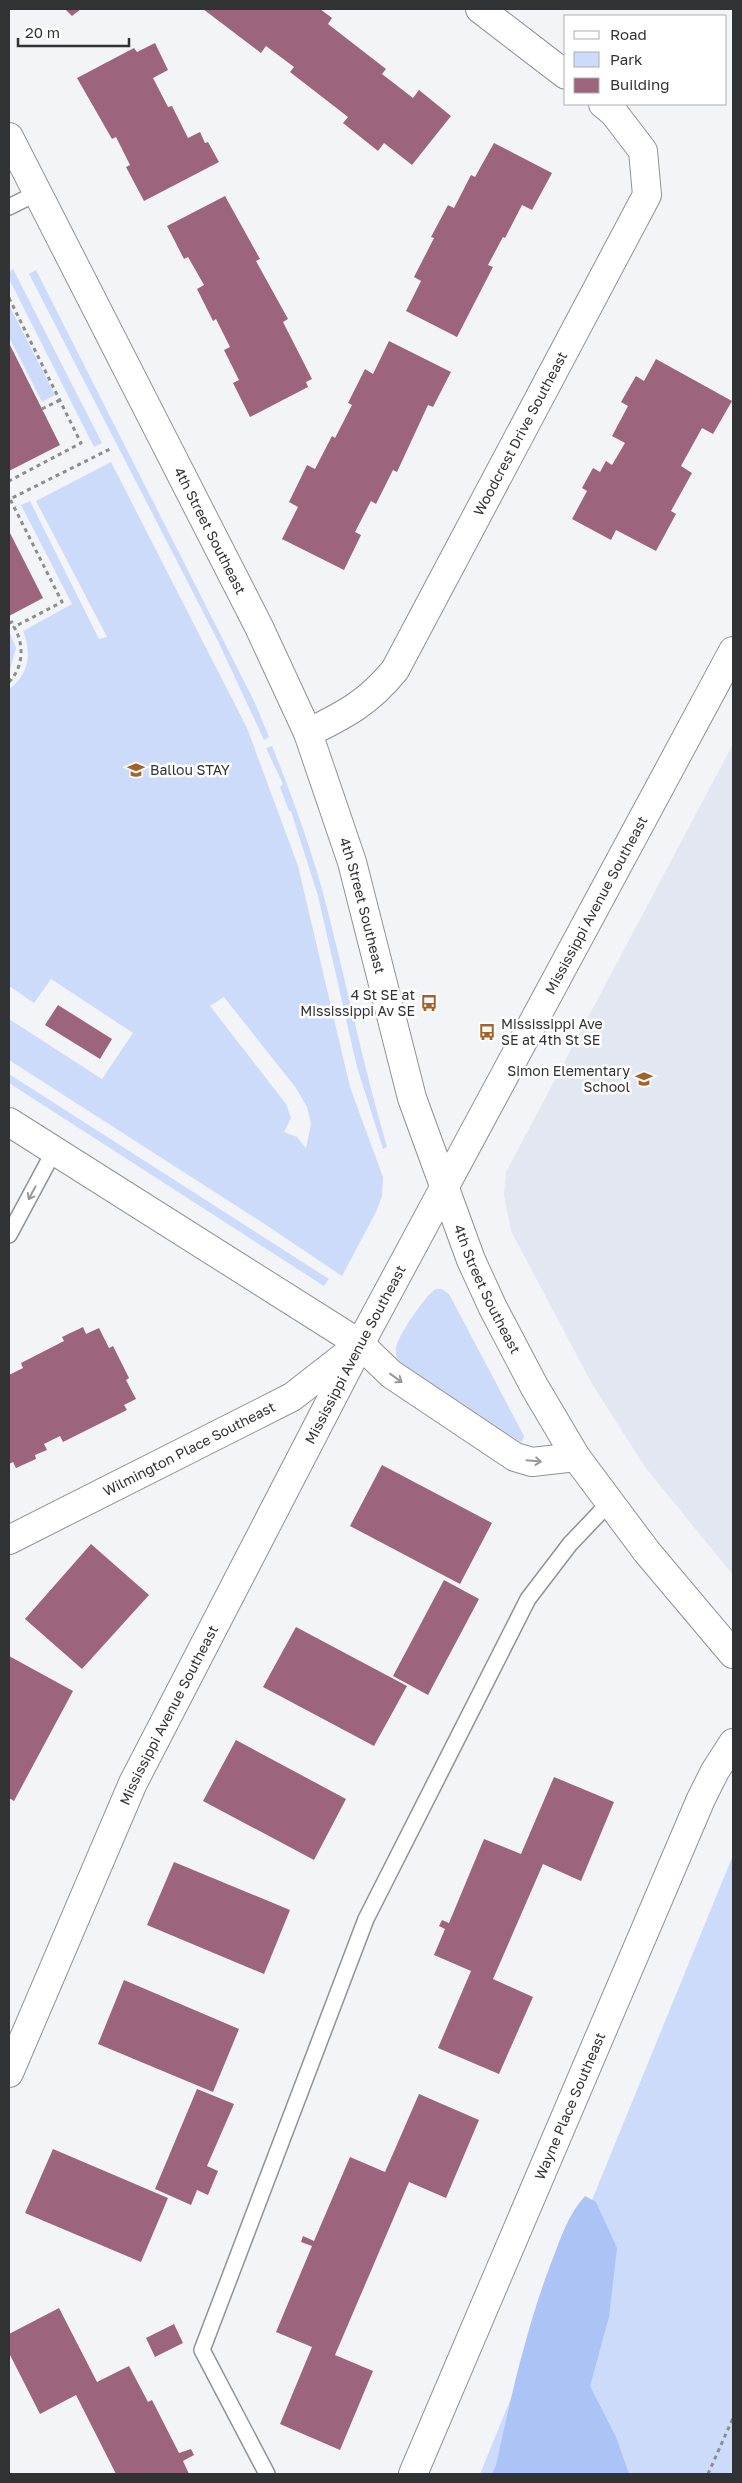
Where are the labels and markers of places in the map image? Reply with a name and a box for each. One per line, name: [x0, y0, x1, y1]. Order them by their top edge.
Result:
school or university icon: Ballou STAY: [126, 760, 146, 780]
place label: Ballou STAY: [150, 761, 230, 778]
place label: 4 St SE at Mississippi Av SE: [300, 986, 415, 1019]
bus stop icon: 4 St SE at Mississippi Av SE: [419, 993, 439, 1013]
place label: Mississippi Ave SE at 4th St SE: [501, 1015, 603, 1048]
bus stop icon: Mississippi Ave SE at 4th St SE: [477, 1022, 497, 1042]
place label: Simon Elementary School: [507, 1062, 630, 1095]
school or university icon: Simon Elementary School: [634, 1069, 654, 1089]

